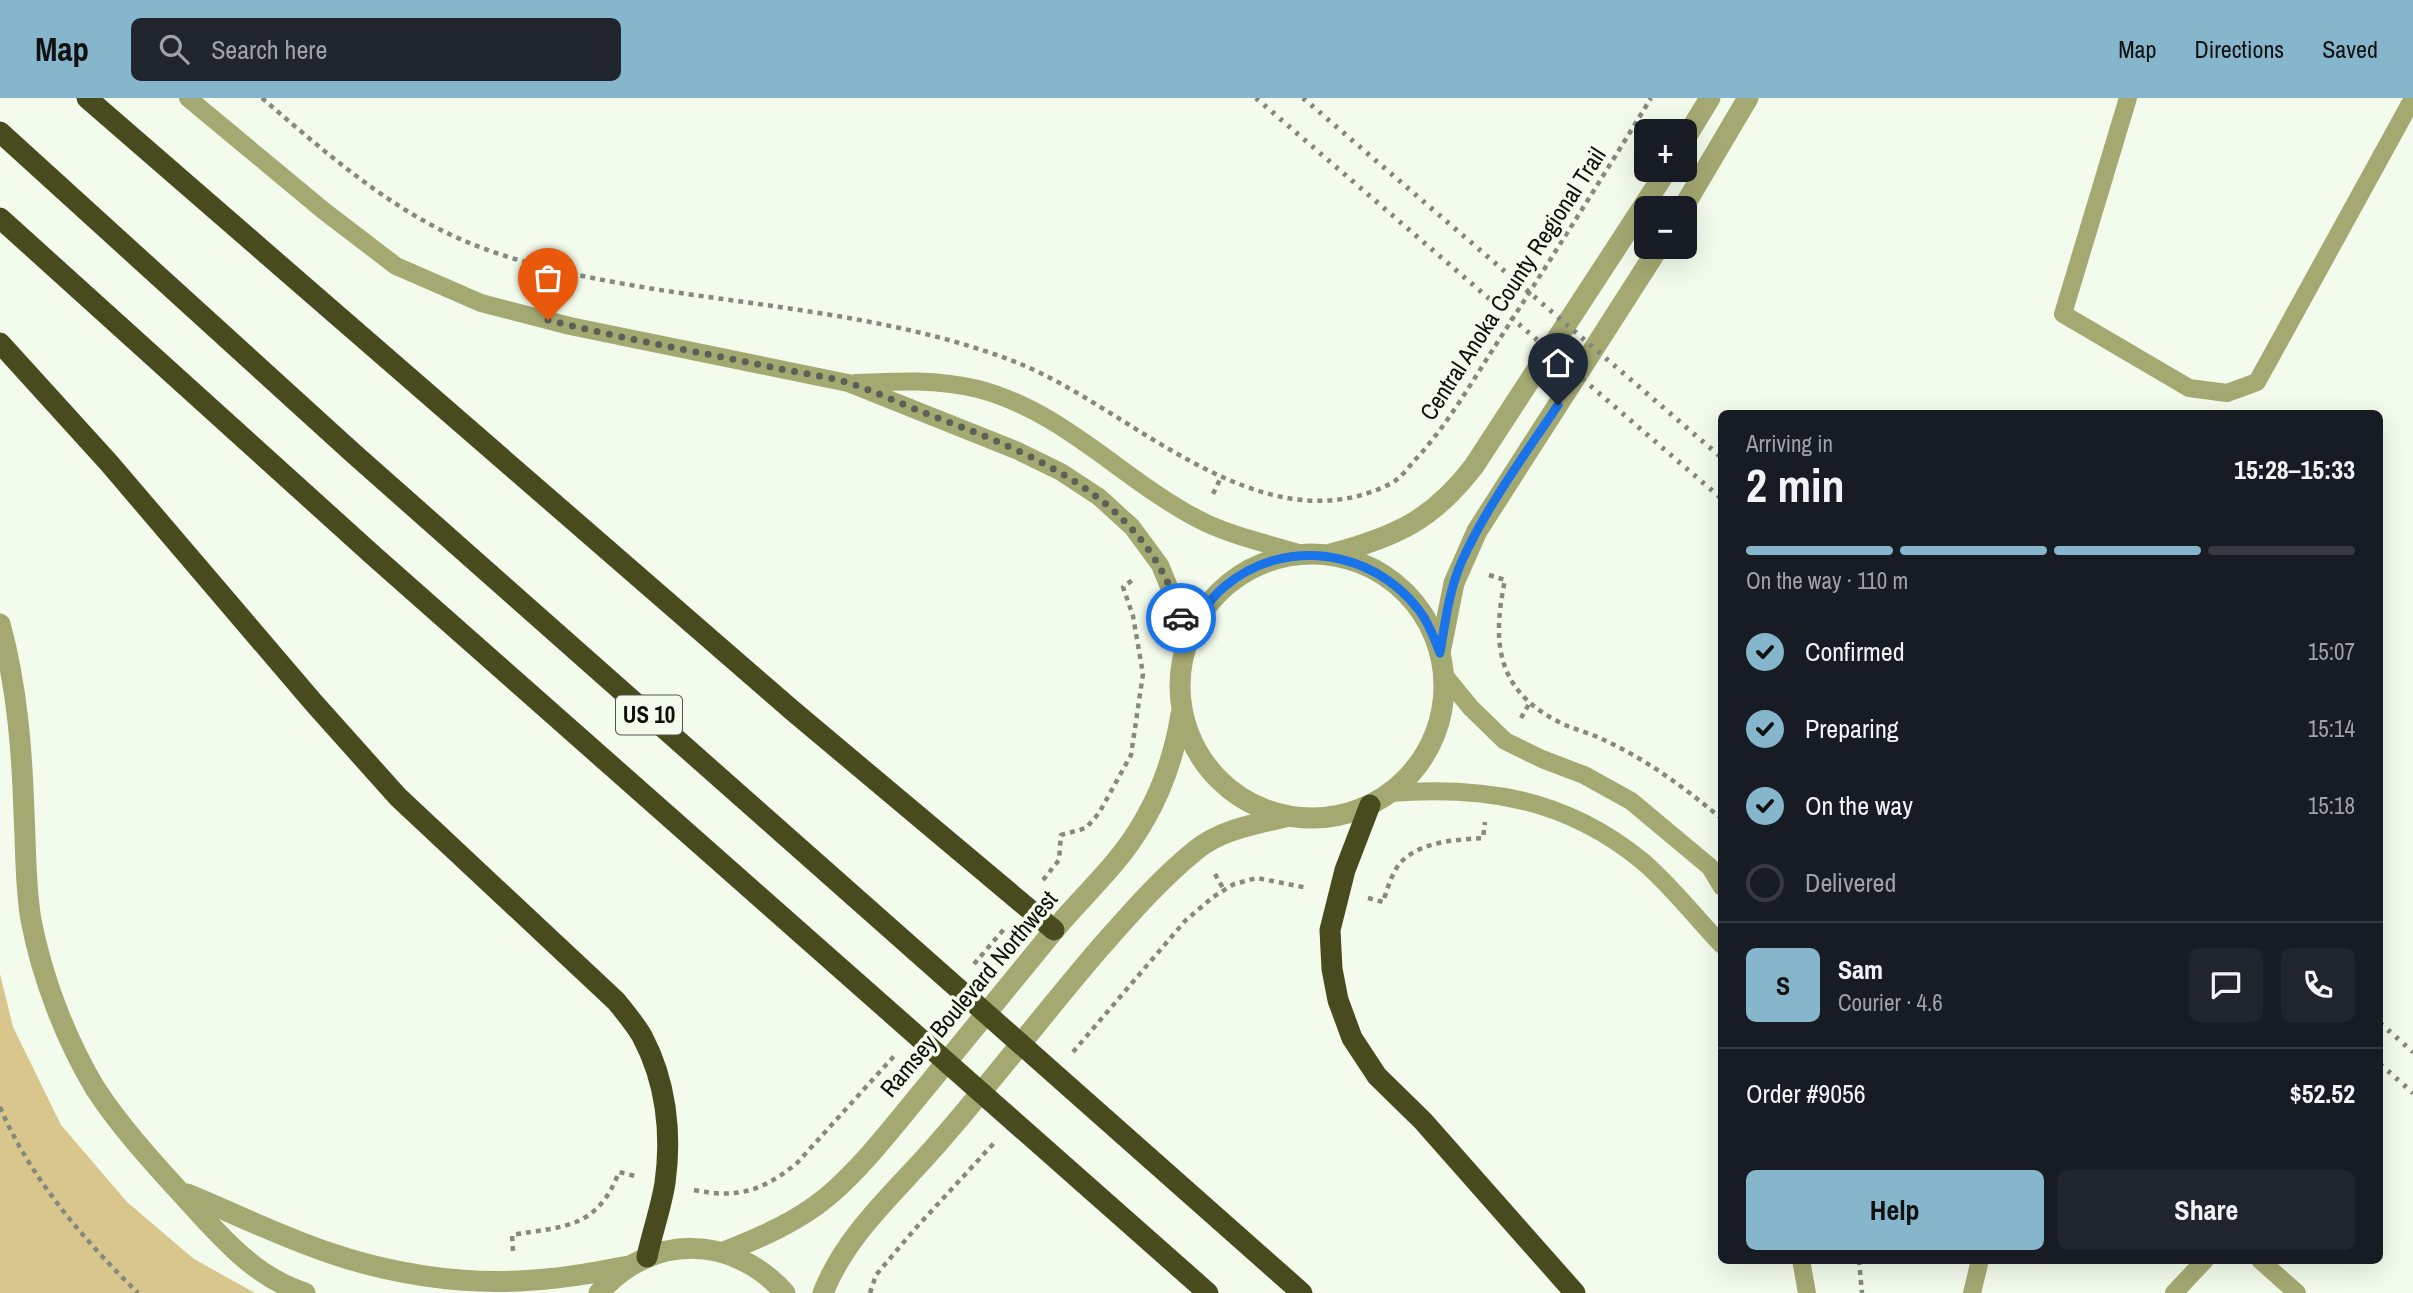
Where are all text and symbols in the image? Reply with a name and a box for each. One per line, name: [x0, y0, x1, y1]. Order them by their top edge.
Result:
search box: [131, 18, 621, 81]
text: Map: [35, 27, 89, 71]
icon: search: [155, 30, 193, 68]
text: Search here: [211, 32, 327, 67]
text: Map: [2118, 33, 2156, 65]
text: Directions: [2194, 33, 2284, 65]
text: Saved: [2322, 33, 2378, 65]
map controls: [1634, 119, 1697, 259]
button: +: [1634, 119, 1697, 182]
street label: Central Anoka County Regional Trail: [1412, 141, 1613, 426]
button: −: [1634, 196, 1697, 259]
pin: [518, 248, 578, 320]
icon: bag: [529, 259, 567, 297]
pin: [1528, 333, 1588, 405]
icon: home: [1539, 344, 1577, 382]
text: Arriving in: [1746, 428, 1833, 459]
text: 15:28–15:33: [2234, 452, 2355, 487]
text: 2 min: [1746, 454, 1845, 516]
text: On the way · 110 m: [1746, 565, 1908, 596]
courier: [1146, 583, 1216, 653]
icon: car: [1162, 599, 1200, 637]
icon: check: [1746, 633, 1784, 671]
text: Confirmed: [1805, 634, 1905, 669]
text: 15:07: [2308, 636, 2355, 667]
road number: US 10: [616, 695, 682, 734]
icon: check: [1746, 710, 1784, 748]
text: Preparing: [1805, 711, 1899, 746]
text: 15:14: [2308, 713, 2355, 744]
icon: check: [1746, 787, 1784, 825]
text: On the way: [1805, 788, 1913, 823]
text: 15:18: [2308, 790, 2355, 821]
text: Delivered: [1805, 865, 1896, 900]
street label: Ramsey Boulevard Northwest: [872, 883, 1064, 1103]
button: chat: [2189, 948, 2263, 1022]
button: phone: [2281, 948, 2355, 1022]
text: Sam: [1838, 952, 1883, 987]
text: S: [1776, 968, 1790, 1003]
text: Courier · 4.6: [1838, 987, 1943, 1018]
text: Order #9056: [1746, 1076, 1866, 1111]
text: $52.52: [2290, 1076, 2355, 1111]
button: Help: [1746, 1170, 2044, 1250]
button: Share: [2058, 1170, 2355, 1250]

